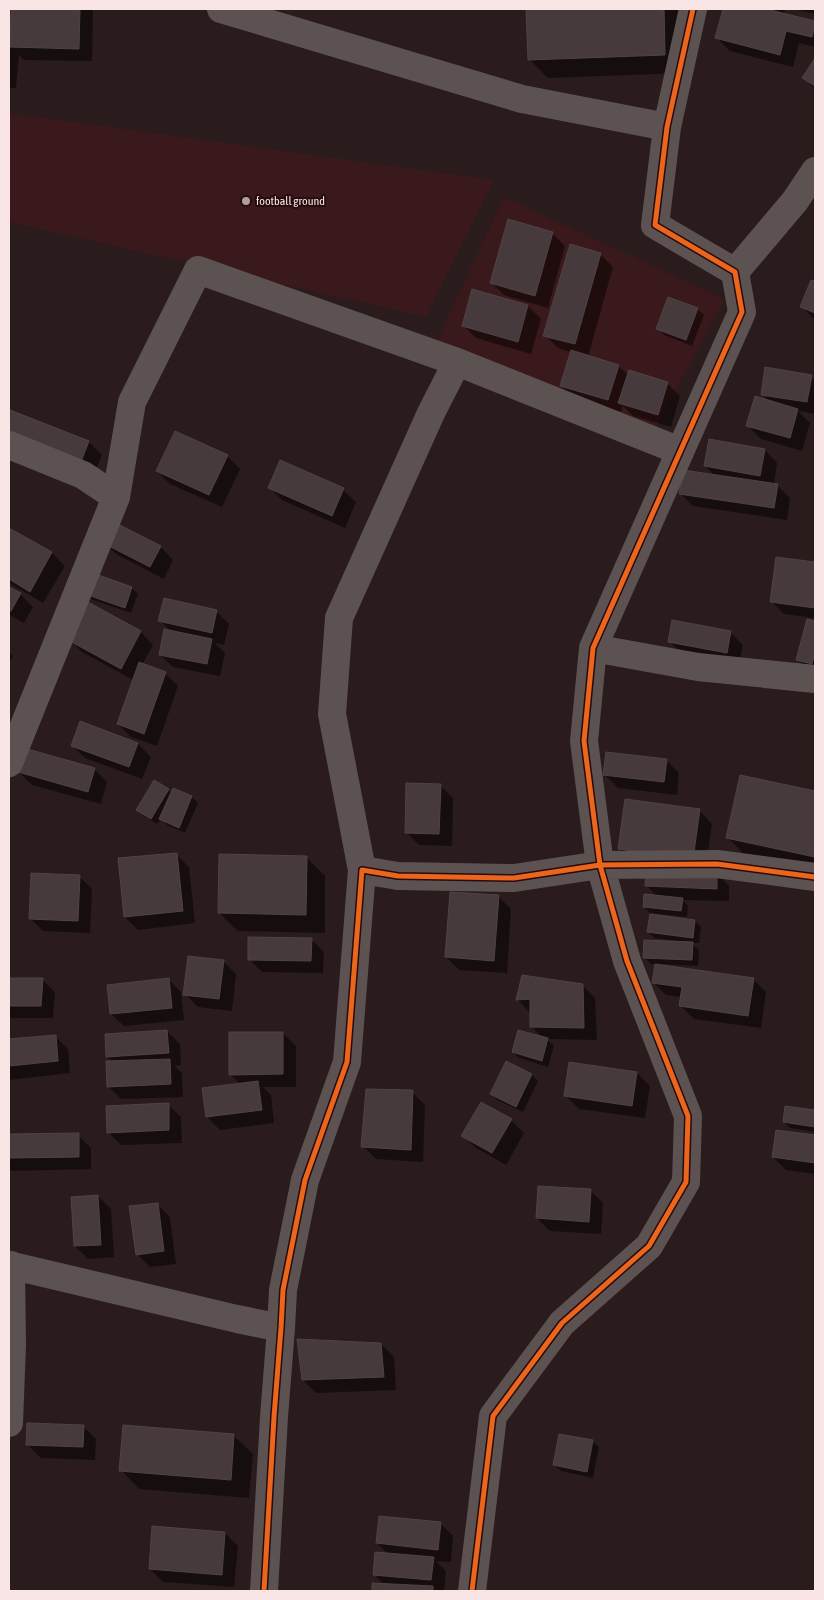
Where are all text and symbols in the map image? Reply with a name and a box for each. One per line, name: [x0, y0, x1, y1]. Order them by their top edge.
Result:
place label: football ground: [256, 194, 325, 208]
marker: football ground: [240, 195, 252, 207]

